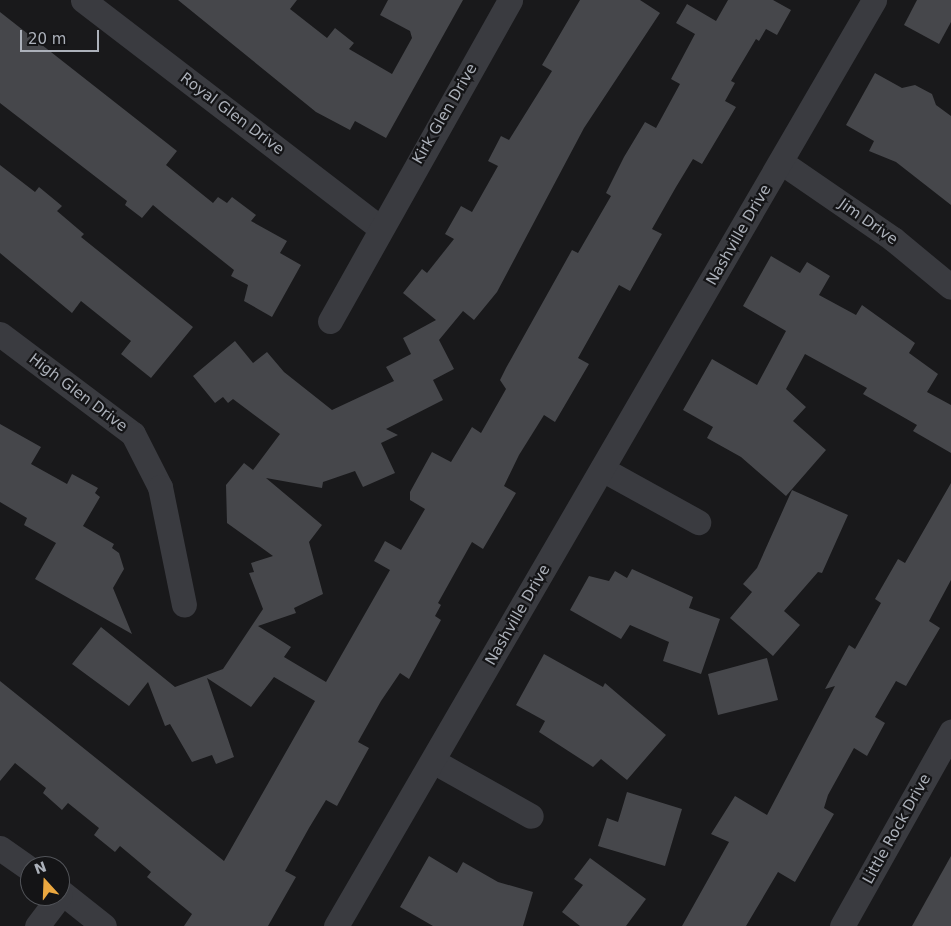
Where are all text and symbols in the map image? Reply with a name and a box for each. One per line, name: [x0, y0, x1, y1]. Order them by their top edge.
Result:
scale bar: [22, 20, 101, 52]
text: 20 m: [28, 30, 66, 48]
street label: Kirk Glen Drive: [409, 61, 481, 167]
street label: Royal Glen Drive: [177, 69, 287, 159]
street label: Nashville Drive: [703, 182, 775, 288]
street label: Jim Drive: [835, 195, 901, 249]
street label: High Glen Drive: [25, 350, 131, 436]
street label: Nashville Drive: [482, 562, 554, 668]
street label: Little Rock Drive: [859, 771, 935, 887]
north arrow: [20, 856, 70, 906]
text: N: [32, 858, 48, 877]

